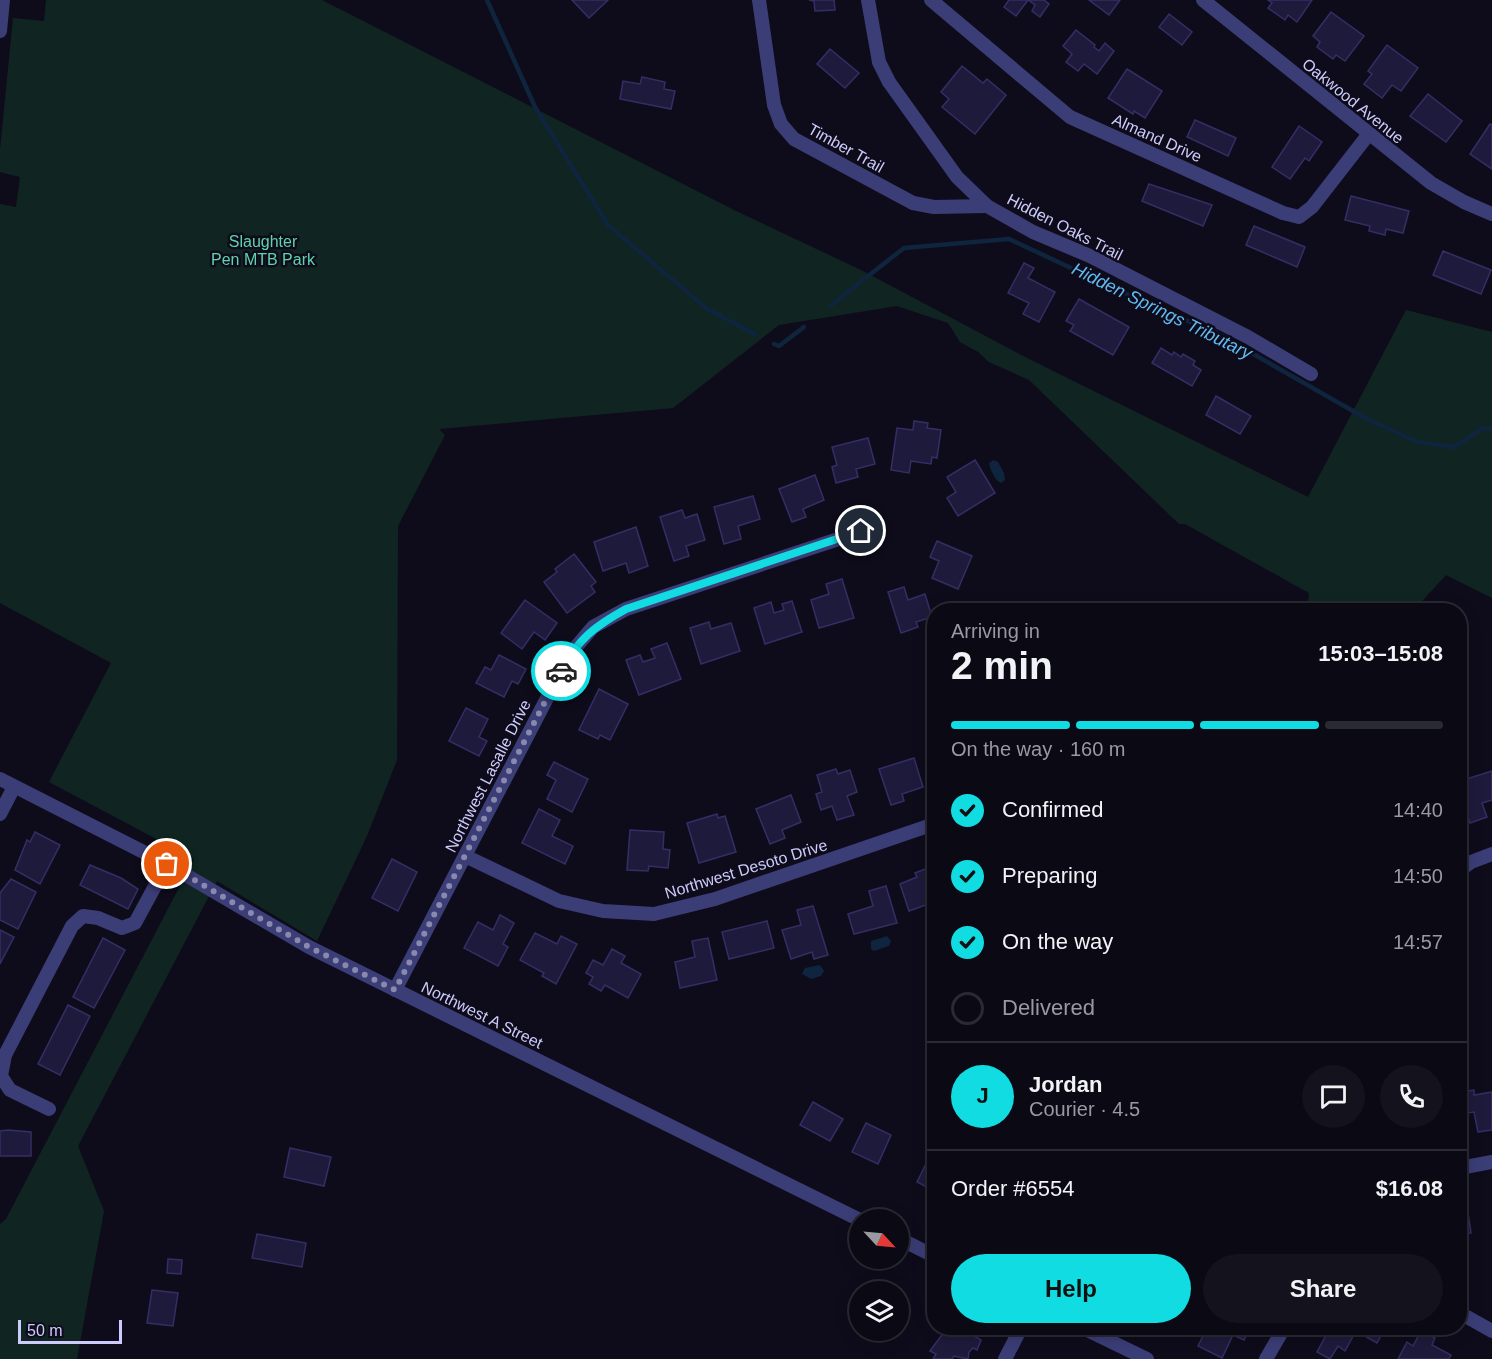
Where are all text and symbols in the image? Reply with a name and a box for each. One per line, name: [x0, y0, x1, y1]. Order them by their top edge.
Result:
street label: Oakwood Avenue: [1299, 55, 1407, 147]
street label: Almand Drive: [1110, 111, 1204, 165]
street label: Timber Trail: [805, 120, 887, 176]
street label: Hidden Oaks Trail: [1004, 191, 1126, 263]
park label: Slaughter Pen MTB Park: [211, 233, 316, 268]
water label: Hidden Springs Tributary: [1069, 259, 1256, 364]
pin: [835, 505, 886, 556]
icon: home: [844, 514, 877, 547]
text: Arriving in: [951, 620, 1040, 642]
courier: [531, 641, 591, 701]
text: 15:03–15:08: [1318, 641, 1443, 666]
text: 2 min: [951, 644, 1053, 687]
icon: car: [545, 655, 578, 688]
street label: Northwest Lasalle Drive: [442, 697, 534, 855]
text: On the way · 160 m: [951, 738, 1126, 760]
icon: check: [951, 794, 984, 827]
text: Confirmed: [1002, 797, 1103, 822]
text: 14:40: [1393, 799, 1443, 821]
street label: Northwest Desoto Drive: [663, 836, 829, 902]
pin: [141, 838, 192, 889]
icon: bag: [150, 847, 183, 880]
icon: check: [951, 860, 984, 893]
text: Preparing: [1002, 863, 1097, 888]
text: 14:50: [1393, 865, 1443, 887]
icon: check: [951, 926, 984, 959]
text: On the way: [1002, 929, 1113, 954]
text: 14:57: [1393, 931, 1443, 953]
street label: Northwest A Street: [419, 978, 546, 1052]
text: Delivered: [1002, 995, 1095, 1020]
button: chat: [1302, 1065, 1365, 1128]
button: phone: [1380, 1065, 1443, 1128]
text: Jordan: [1029, 1072, 1102, 1097]
text: J: [976, 1083, 989, 1108]
text: Courier · 4.5: [1029, 1098, 1140, 1120]
text: Order #6554: [951, 1176, 1075, 1201]
text: $16.08: [1376, 1176, 1443, 1201]
north arrow: [849, 1209, 909, 1269]
map controls: [849, 1209, 909, 1341]
button: Help: [951, 1254, 1191, 1323]
button: Share: [1203, 1254, 1443, 1323]
button: layers: [849, 1281, 909, 1341]
scale bar: [18, 1317, 122, 1344]
text: 50 m: [27, 1322, 63, 1339]

